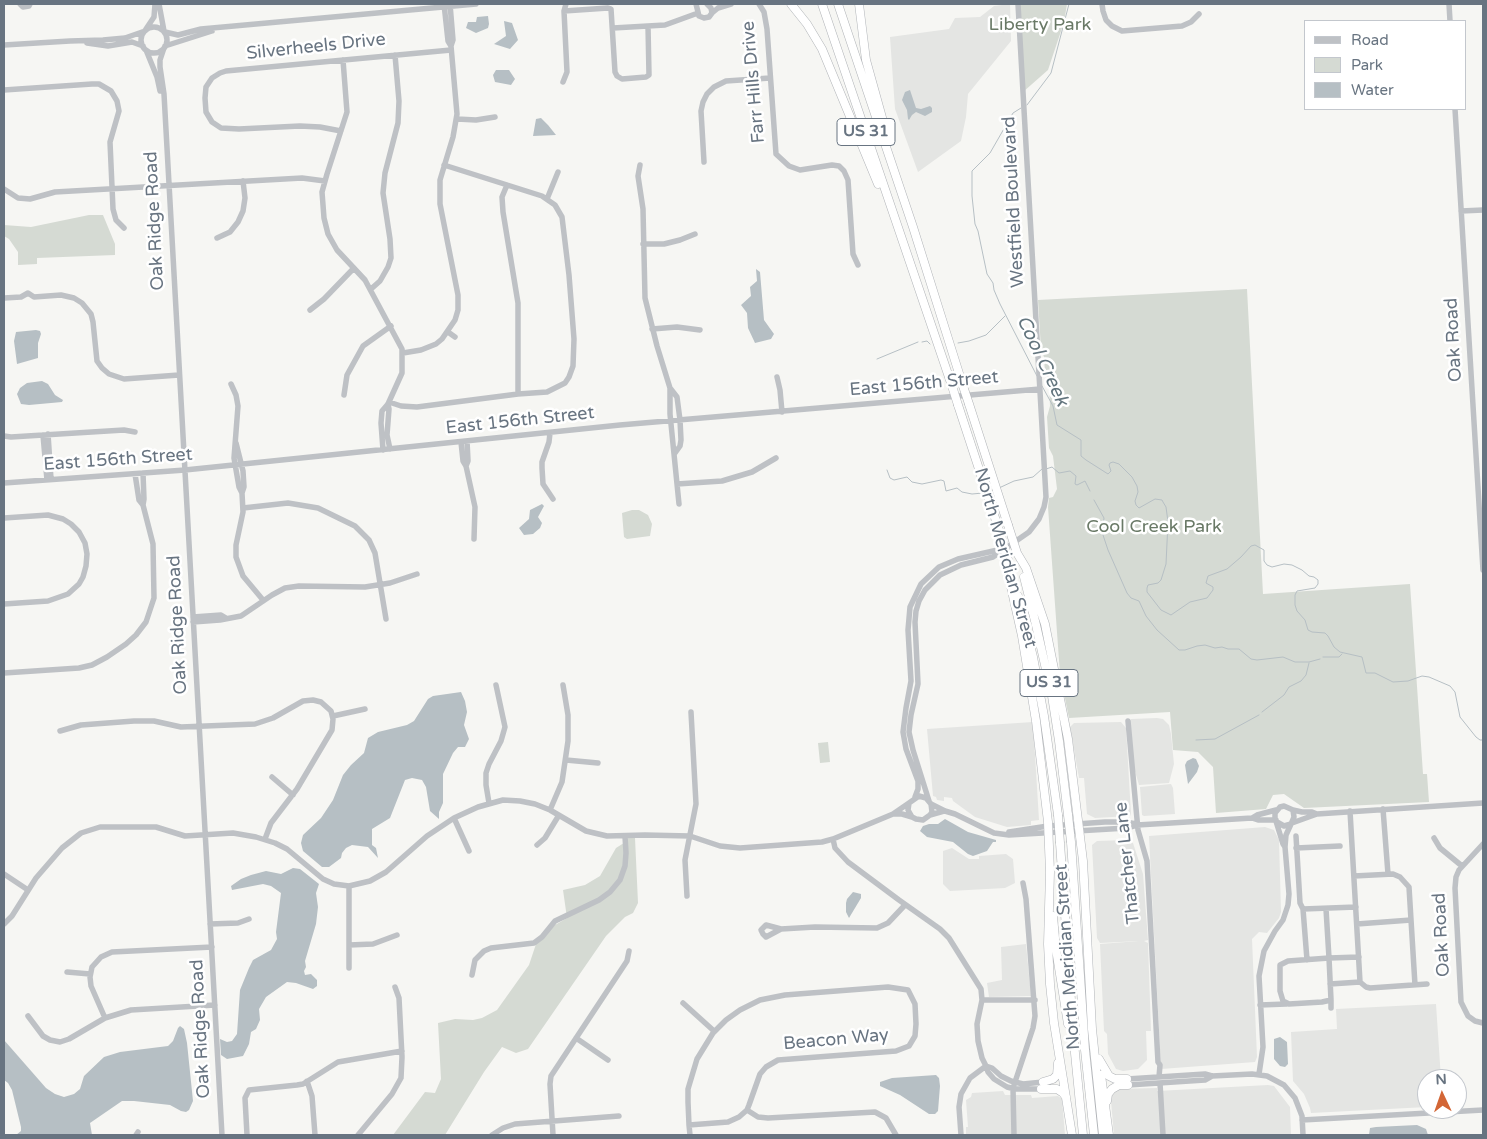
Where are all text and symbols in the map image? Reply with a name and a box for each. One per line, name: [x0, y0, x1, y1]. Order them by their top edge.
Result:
park label: Liberty Park: [989, 14, 1091, 36]
street label: Farr Hills Drive: [738, 20, 770, 144]
legend: [1304, 20, 1467, 110]
street label: Silverheels Drive: [245, 29, 387, 65]
text: Road: [1351, 31, 1389, 49]
text: Park: [1351, 56, 1383, 74]
text: Water: [1351, 81, 1394, 99]
street label: Westfield Boulevard: [999, 116, 1029, 288]
road number: US 31: [837, 118, 895, 146]
street label: Oak Ridge Road: [141, 151, 169, 291]
street label: Oak Road: [1441, 297, 1467, 383]
water label: Cool Creek: [1011, 312, 1073, 410]
street label: East 156th Street: [849, 367, 999, 401]
street label: East 156th Street: [445, 402, 595, 440]
street label: East 156th Street: [43, 444, 193, 476]
street label: North Meridian Street: [969, 465, 1041, 651]
park label: Cool Creek Park: [1086, 516, 1222, 538]
street label: Oak Ridge Road: [164, 555, 192, 695]
road number: US 31: [1020, 670, 1078, 696]
street label: Thatcher Lane: [1111, 801, 1145, 925]
street label: North Meridian Street: [1051, 863, 1085, 1051]
street label: Oak Road: [1429, 892, 1455, 978]
street label: Oak Ridge Road: [187, 959, 215, 1099]
street label: Beacon Way: [782, 1025, 890, 1055]
north arrow: [1417, 1069, 1467, 1119]
text: N: [1435, 1071, 1447, 1088]

